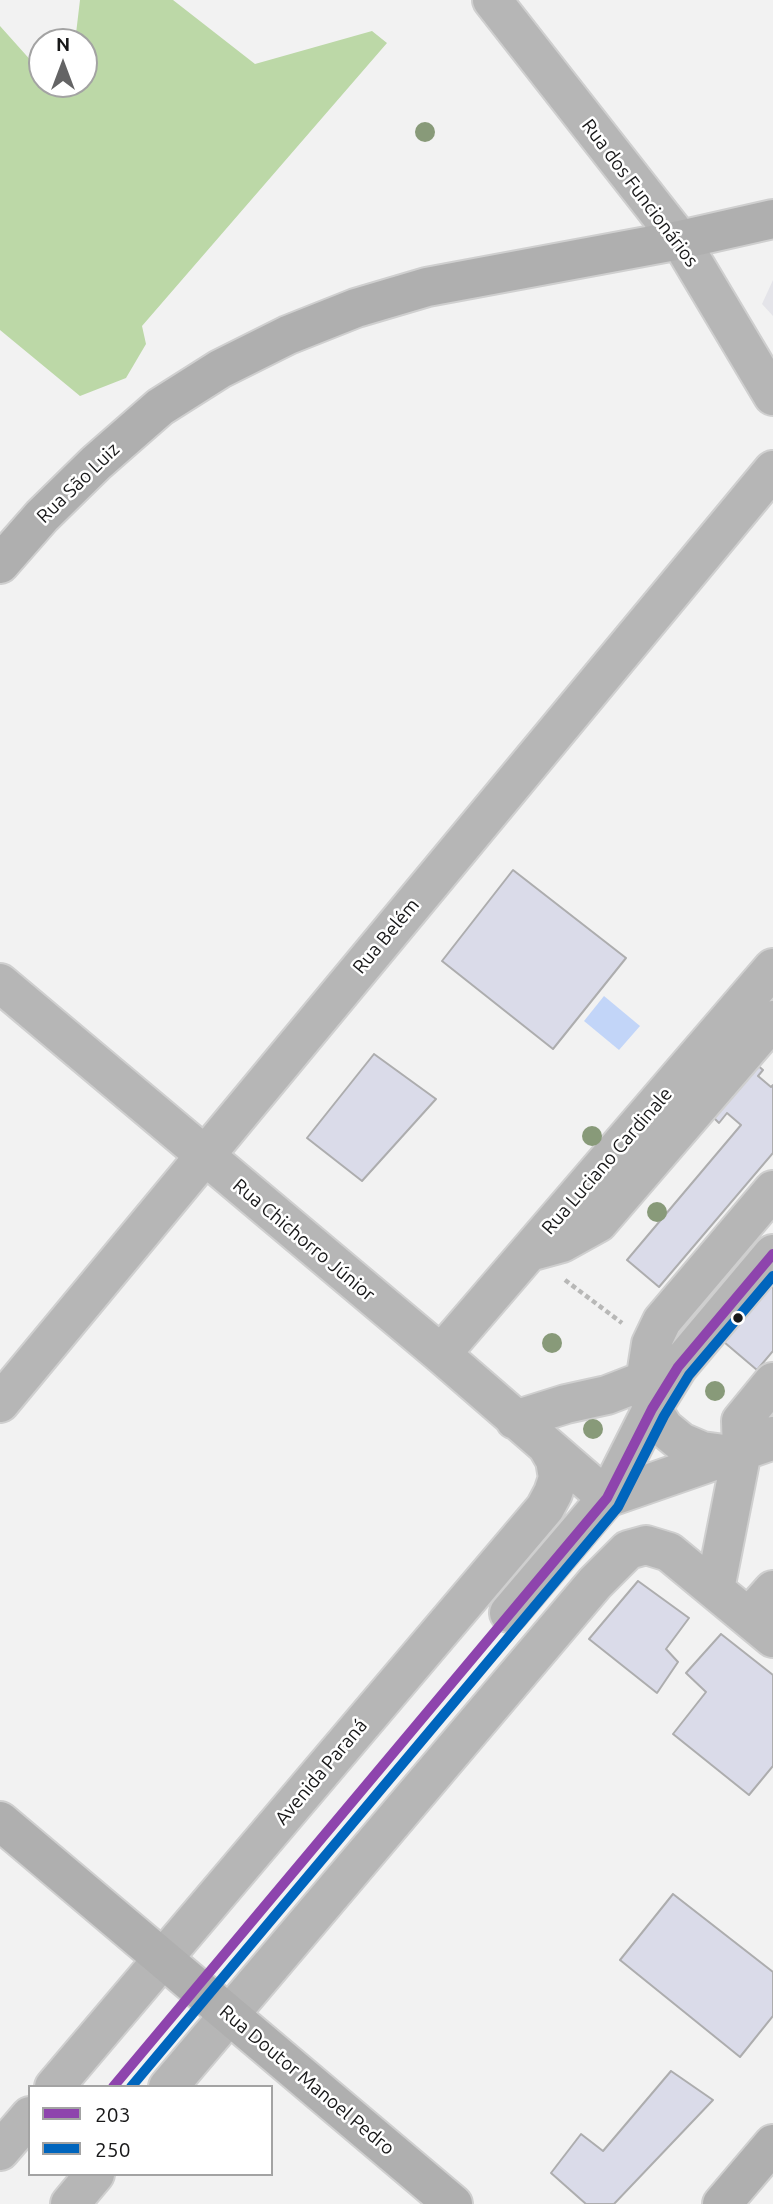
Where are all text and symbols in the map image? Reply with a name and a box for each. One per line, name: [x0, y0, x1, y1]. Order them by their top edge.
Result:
north arrow: [28, 28, 98, 98]
text: N: [56, 33, 70, 55]
street label: Rua dos Funcionários: [577, 115, 703, 271]
street label: Rua São Luiz: [32, 438, 124, 528]
street label: Rua Belém: [348, 894, 424, 978]
street label: Rua Luciano Cardinale: [537, 1083, 677, 1239]
street label: Rua Chichorro Júnior: [228, 1174, 380, 1306]
unlabelled marker: [731, 1311, 745, 1325]
street label: Avenida Paraná: [270, 1714, 372, 1830]
street label: Rua Doutor Manoel Pedro: [215, 2000, 399, 2160]
legend: [28, 2085, 273, 2176]
text: 203: [95, 2102, 131, 2126]
text: 250: [95, 2137, 131, 2161]

